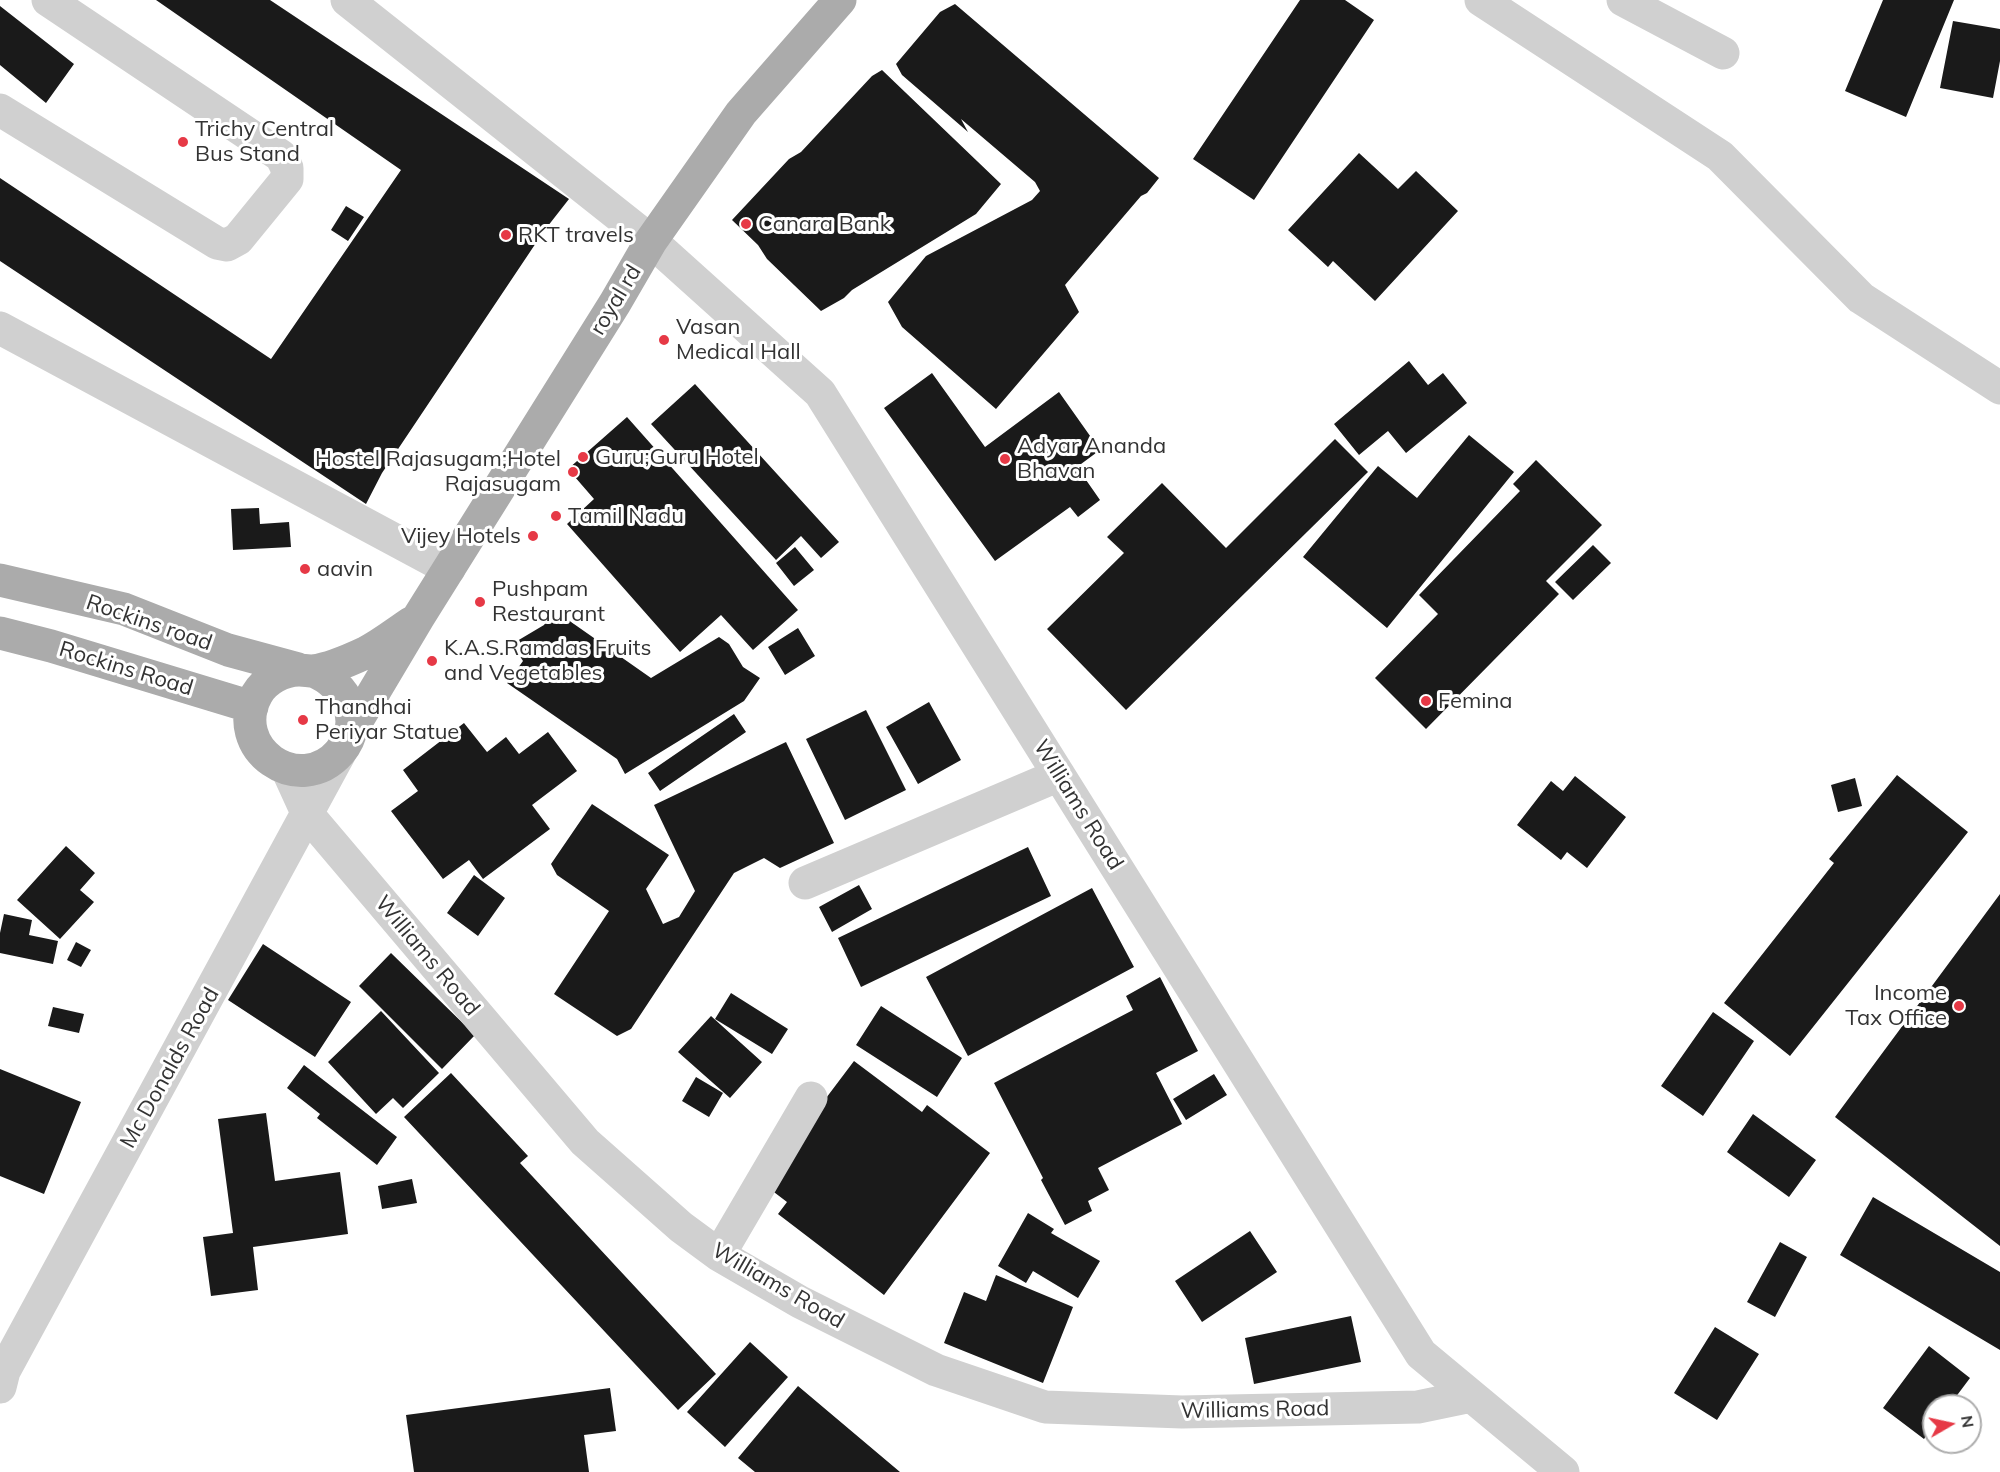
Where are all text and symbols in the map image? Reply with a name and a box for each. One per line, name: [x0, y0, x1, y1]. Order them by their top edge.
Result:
place label: Trichy Central Bus Stand: [195, 116, 334, 168]
marker: Trichy Central Bus Stand: [176, 135, 190, 149]
place label: Canara Bank: [758, 211, 891, 237]
marker: Canara Bank: [739, 217, 753, 231]
place label: RKT travels: [518, 222, 634, 248]
marker: RKT travels: [499, 228, 513, 242]
street label: royal rd: [585, 260, 647, 340]
place label: Vasan Medical Hall: [676, 314, 801, 366]
marker: Vasan Medical Hall: [657, 333, 671, 347]
place label: Adyar Ananda Bhavan: [1017, 433, 1166, 484]
place label: Guru;Guru Hotel: [595, 444, 759, 470]
place label: Hostel Rajasugam;Hotel Rajasugam: [315, 446, 561, 498]
marker: Guru;Guru Hotel: [576, 450, 590, 464]
marker: Adyar Ananda Bhavan: [998, 452, 1012, 466]
marker: Hostel Rajasugam;Hotel Rajasugam: [566, 465, 580, 479]
place label: Tamil Nadu: [568, 503, 684, 529]
marker: Tamil Nadu: [549, 509, 563, 523]
place label: Vijey Hotels: [401, 523, 521, 549]
marker: Vijey Hotels: [526, 529, 540, 543]
place label: aavin: [317, 556, 373, 582]
marker: aavin: [298, 562, 312, 576]
place label: Pushpam Restaurant: [492, 576, 605, 628]
street label: Rockins road: [83, 589, 215, 657]
marker: Pushpam Restaurant: [473, 595, 487, 609]
place label: K.A.S.Ramdas Fruits and Vegetables: [444, 635, 651, 686]
street label: Rockins Road: [56, 636, 196, 702]
marker: K.A.S.Ramdas Fruits and Vegetables: [425, 654, 439, 668]
place label: Femina: [1438, 688, 1513, 714]
place label: Thandhai Periyar Statue: [315, 694, 459, 746]
marker: Femina: [1419, 694, 1433, 708]
marker: Thandhai Periyar Statue: [296, 713, 310, 727]
street label: Williams Road: [1027, 735, 1129, 875]
street label: Williams Road: [369, 891, 485, 1021]
place label: Income Tax Office: [1845, 980, 1947, 1032]
street label: Mc Donalds Road: [115, 983, 225, 1153]
marker: Income Tax Office: [1952, 999, 1966, 1013]
street label: Williams Road: [707, 1237, 849, 1335]
north arrow: [1922, 1394, 1982, 1454]
street label: Williams Road: [1181, 1396, 1329, 1424]
text: N: [1957, 1414, 1979, 1429]

